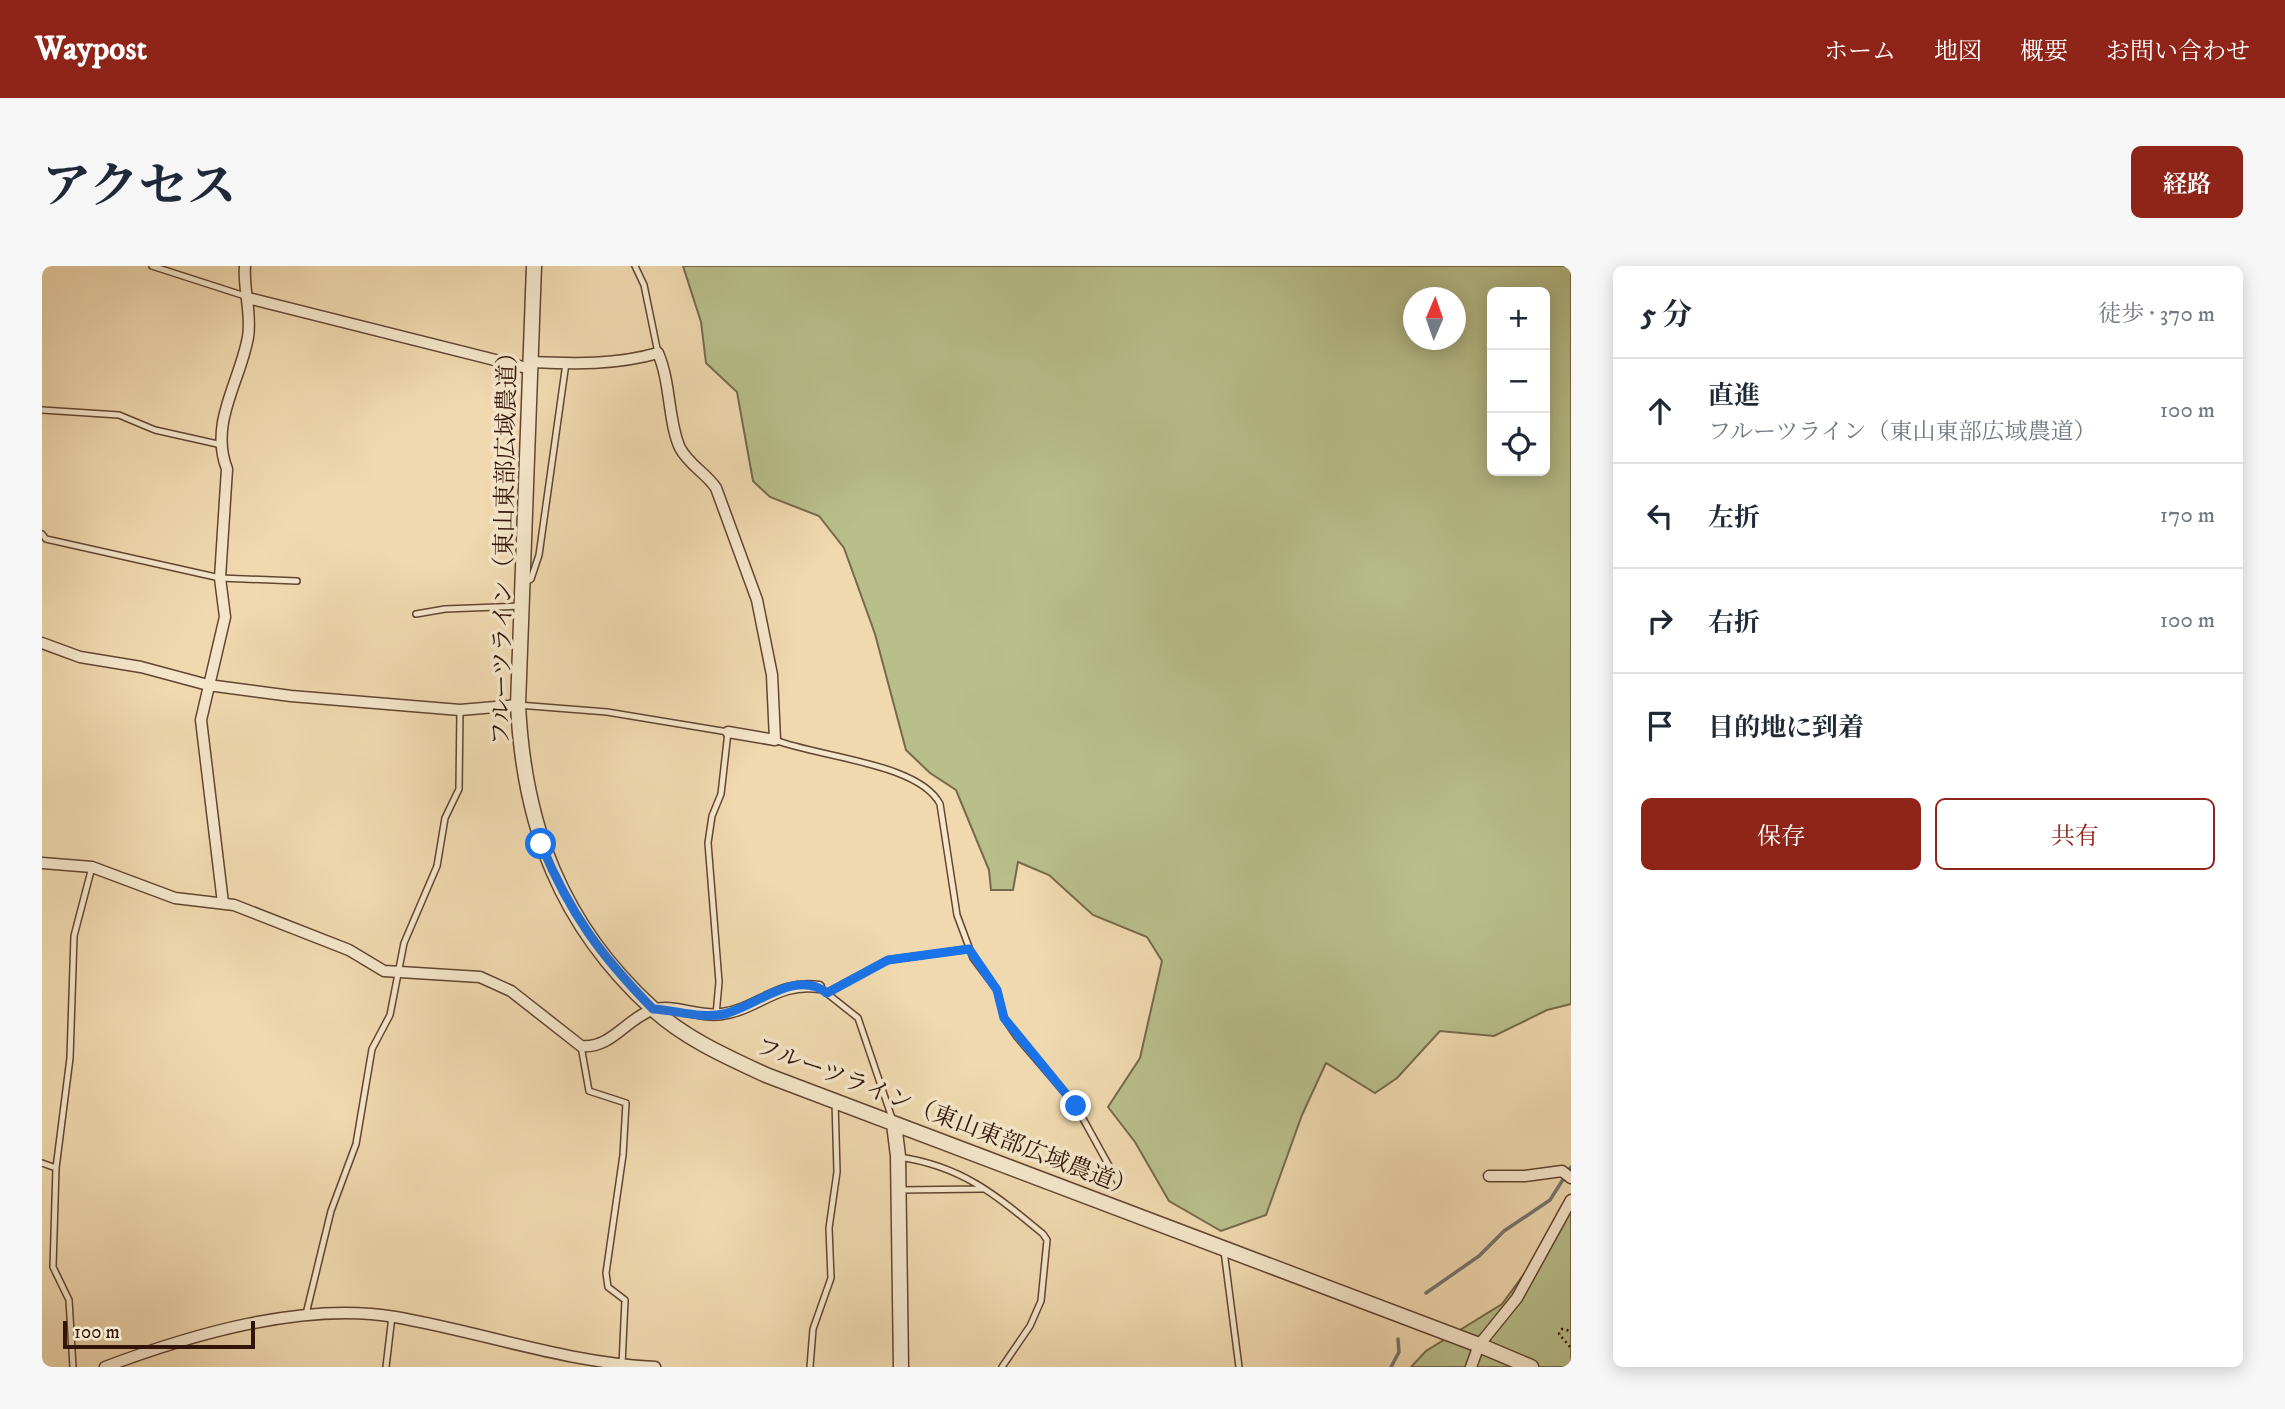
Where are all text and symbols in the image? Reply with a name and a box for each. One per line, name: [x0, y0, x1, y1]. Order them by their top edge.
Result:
text: Waypost: [35, 29, 147, 70]
text: ホーム: [1824, 37, 1896, 67]
text: 地図: [1934, 37, 1982, 67]
text: 概要: [2020, 37, 2068, 67]
text: お問い合わせ: [2106, 37, 2250, 67]
button: 経路: [2131, 146, 2243, 218]
text: アクセス: [42, 157, 237, 219]
north arrow: [1403, 287, 1466, 350]
map controls: [1487, 287, 1550, 476]
button: +: [1487, 287, 1550, 350]
text: 5 分: [1641, 297, 1692, 334]
text: 徒歩 · 370 m: [2098, 300, 2215, 329]
street label: フルーツライン（東山東部広域農道）: [486, 340, 524, 746]
button: −: [1487, 350, 1550, 413]
text: 直進: [1708, 380, 1760, 413]
icon: ahead: [1641, 392, 1679, 430]
text: 100 m: [2160, 396, 2215, 425]
button: locate: [1487, 413, 1550, 476]
text: フルーツライン（東山東部広域農道）: [1708, 418, 2096, 447]
icon: left: [1641, 497, 1679, 535]
text: 170 m: [2160, 501, 2215, 530]
text: 左折: [1708, 502, 1760, 535]
icon: right: [1641, 602, 1679, 640]
text: 100 m: [2160, 606, 2215, 635]
text: 右折: [1708, 607, 1760, 640]
icon: arrive: [1641, 707, 1679, 745]
text: 目的地に到着: [1708, 712, 1864, 745]
button: 保存: [1641, 798, 1921, 870]
button: 共有: [1935, 798, 2215, 870]
route start: [525, 828, 556, 859]
street label: フルーツライン（東山東部広域農道）: [751, 1031, 1141, 1205]
route end: [1060, 1090, 1091, 1121]
scale bar: [63, 1318, 256, 1350]
text: 100 m: [74, 1321, 120, 1344]

